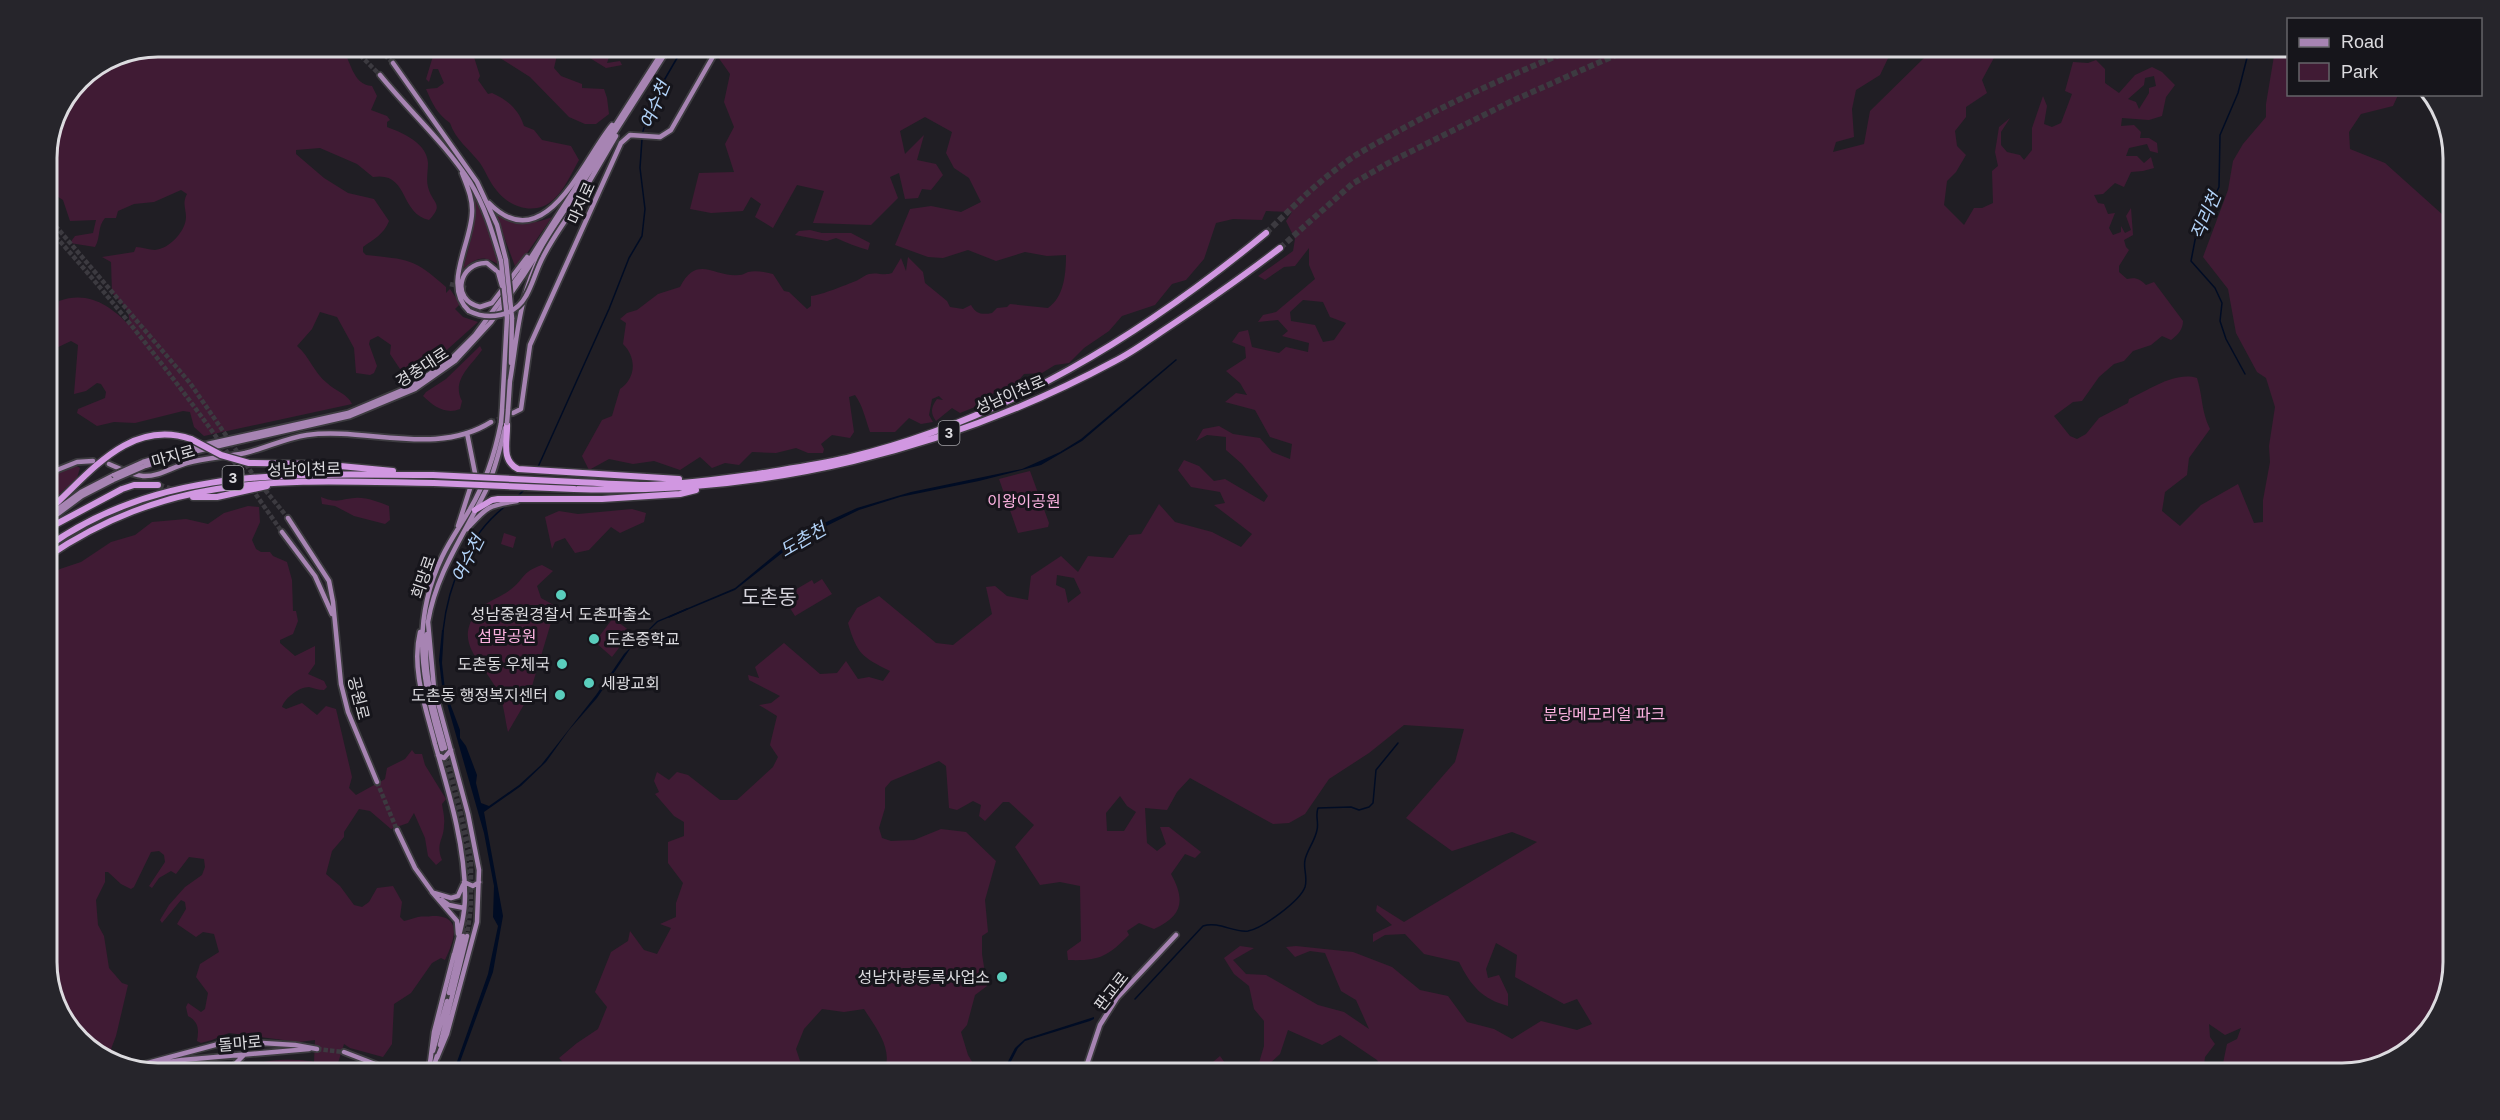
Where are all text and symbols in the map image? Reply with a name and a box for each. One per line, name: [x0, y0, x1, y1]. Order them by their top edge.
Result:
legend: [2287, 18, 2482, 96]
text: Road: [2341, 32, 2384, 52]
text: Park: [2341, 62, 2379, 82]
water label: 여수천: [636, 76, 674, 132]
street label: 마지로: [565, 179, 598, 227]
water label: 직리천: [2187, 187, 2226, 243]
street label: 경충대로: [393, 344, 452, 391]
street label: 성남이천로: [973, 372, 1048, 417]
road number: 3: [938, 421, 960, 445]
street label: 마지로: [150, 442, 197, 471]
street label: 성남이천로: [267, 460, 341, 479]
road number: 3: [222, 466, 244, 490]
park label: 이왕이공원: [987, 493, 1061, 510]
water label: 도촌천: [776, 518, 832, 561]
water label: 여수천: [448, 530, 489, 586]
street label: 희망로: [408, 553, 439, 601]
district label: 도촌동: [741, 586, 797, 608]
marker: 성남중원경찰서 도촌파출소: [554, 588, 568, 602]
place label: 성남중원경찰서 도촌파출소: [470, 606, 652, 623]
park label: 섬말공원: [478, 628, 536, 645]
place label: 도촌중학교: [606, 631, 680, 648]
marker: 도촌중학교: [587, 632, 601, 646]
place label: 도촌동 우체국: [457, 656, 550, 673]
marker: 도촌동 우체국: [555, 657, 569, 671]
street label: 공원로: [345, 675, 372, 722]
place label: 세광교회: [601, 675, 660, 692]
marker: 세광교회: [582, 676, 596, 690]
place label: 도촌동 행정복지센터: [411, 687, 548, 704]
marker: 도촌동 행정복지센터: [553, 688, 567, 702]
park label: 분당메모리얼 파크: [1543, 706, 1665, 723]
street label: 판교로: [1091, 968, 1132, 1014]
place label: 성남차량등록사업소: [858, 969, 990, 986]
marker: 성남차량등록사업소: [995, 970, 1009, 984]
street label: 돌마로: [217, 1033, 263, 1054]

